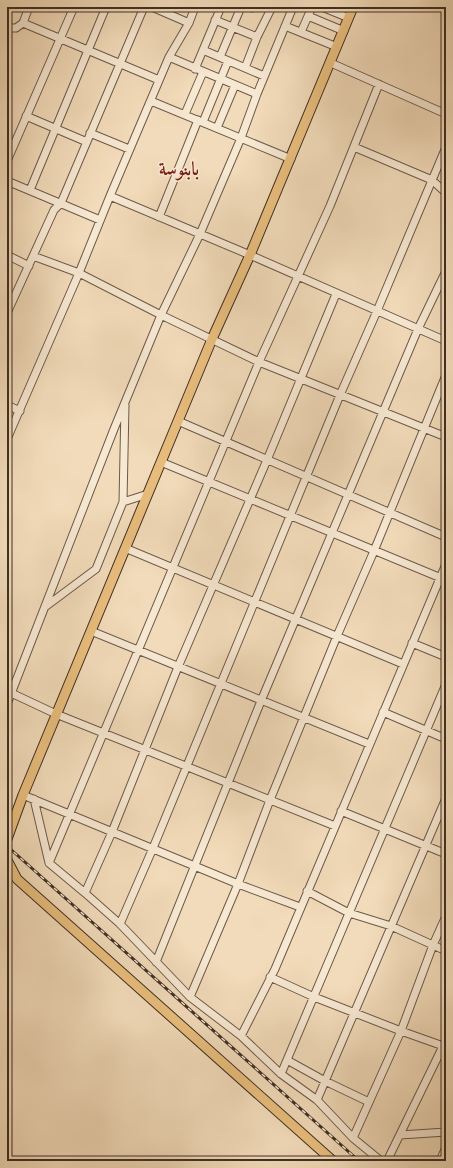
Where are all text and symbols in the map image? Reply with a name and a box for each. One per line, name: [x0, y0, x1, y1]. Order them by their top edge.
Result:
district label: بابنوسة: [159, 157, 200, 183]

